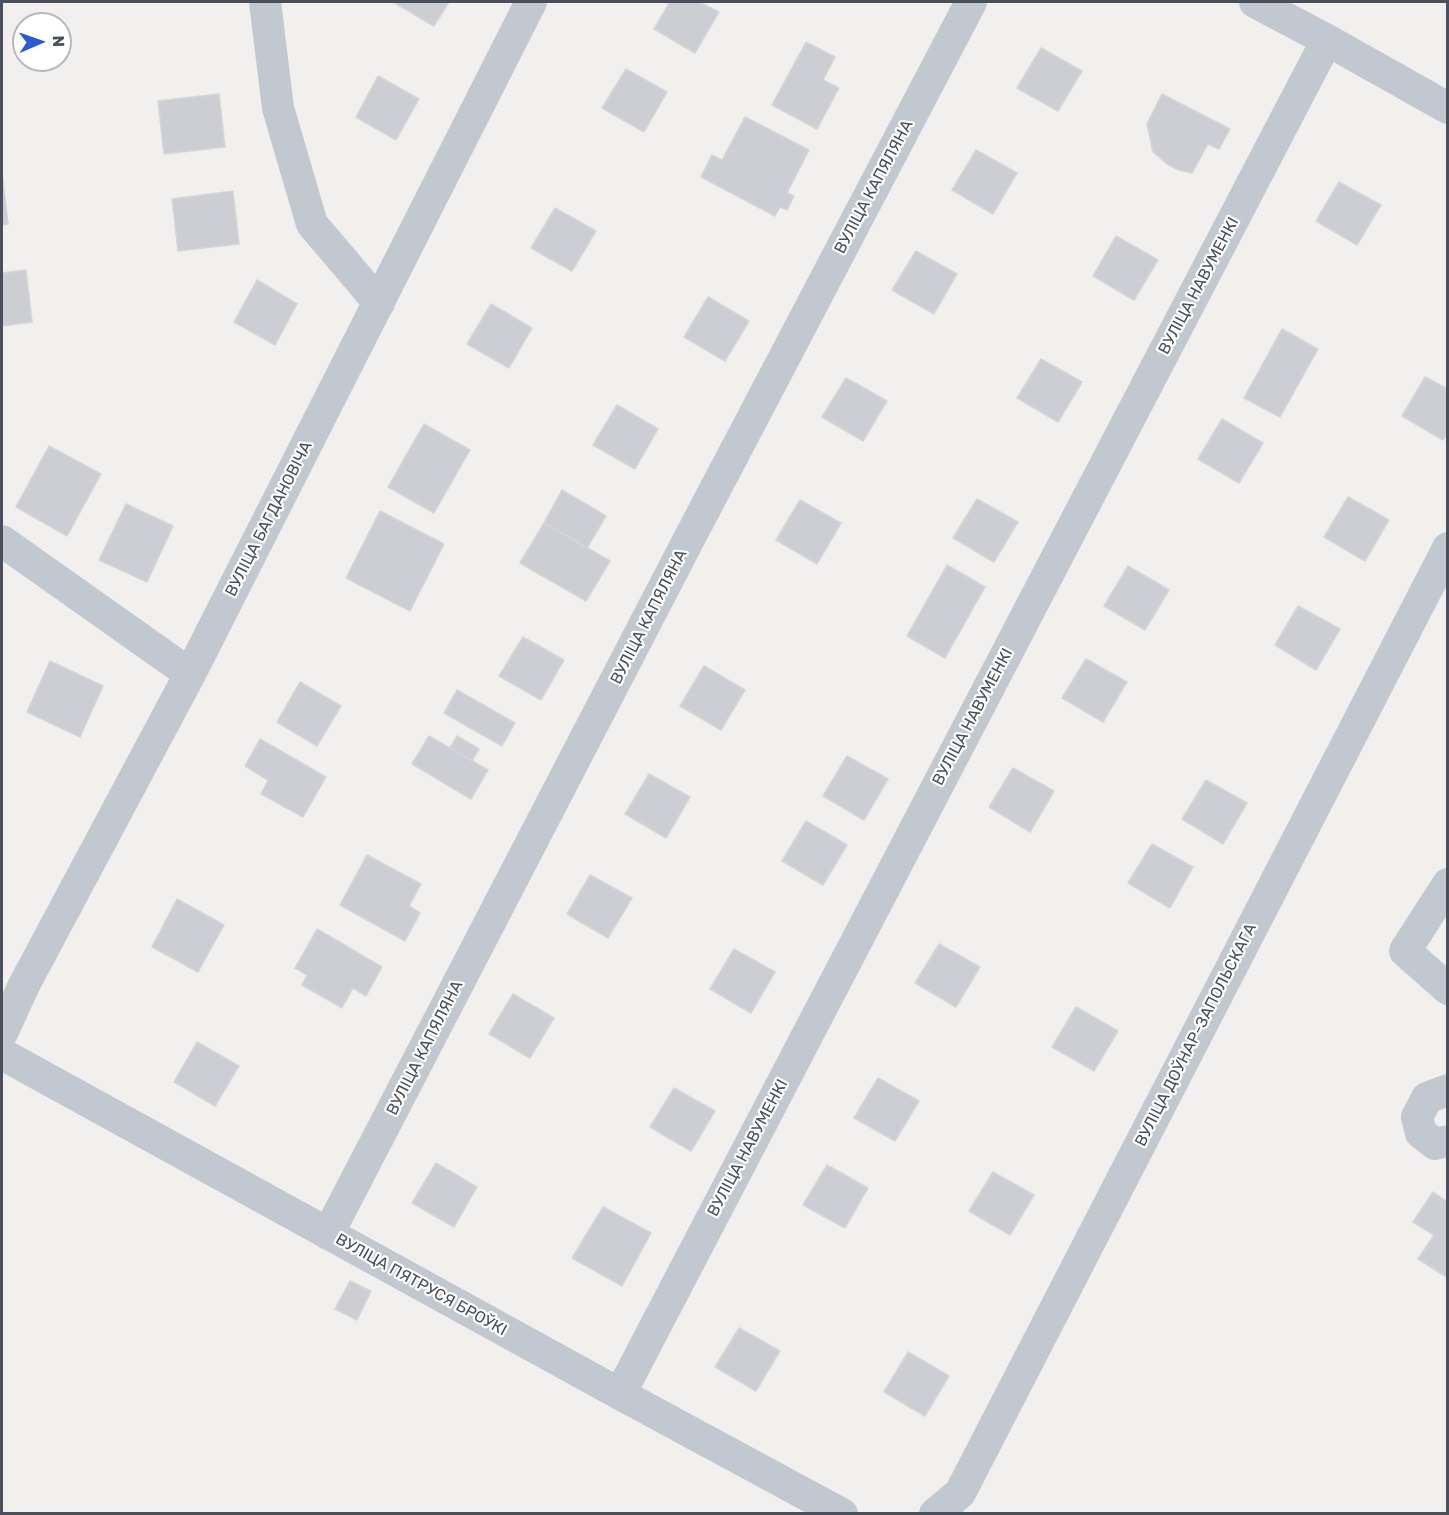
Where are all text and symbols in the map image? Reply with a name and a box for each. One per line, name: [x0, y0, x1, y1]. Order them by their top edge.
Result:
north arrow: [12, 12, 72, 72]
text: N: [49, 35, 68, 48]
street label: ВУЛІЦА КАПЯЛЯНА: [831, 117, 917, 257]
street label: ВУЛІЦА НАВУМЕНКІ: [1155, 214, 1243, 358]
street label: ВУЛІЦА БАГДАНОВІЧА: [222, 438, 316, 600]
street label: ВУЛІЦА КАПЯЛЯНА: [607, 546, 691, 688]
street label: ВУЛІЦА НАВУМЕНКІ: [929, 645, 1017, 789]
street label: ВУЛІЦА ДОЎНАР-ЗАПОЛЬСКАГА: [1131, 920, 1261, 1150]
street label: ВУЛІЦА КАПЯЛЯНА: [383, 977, 467, 1119]
street label: ВУЛІЦА НАВУМЕНКІ: [704, 1076, 792, 1220]
street label: ВУЛІЦА ПЯТРУСЯ БРОЎКІ: [332, 1230, 510, 1340]

